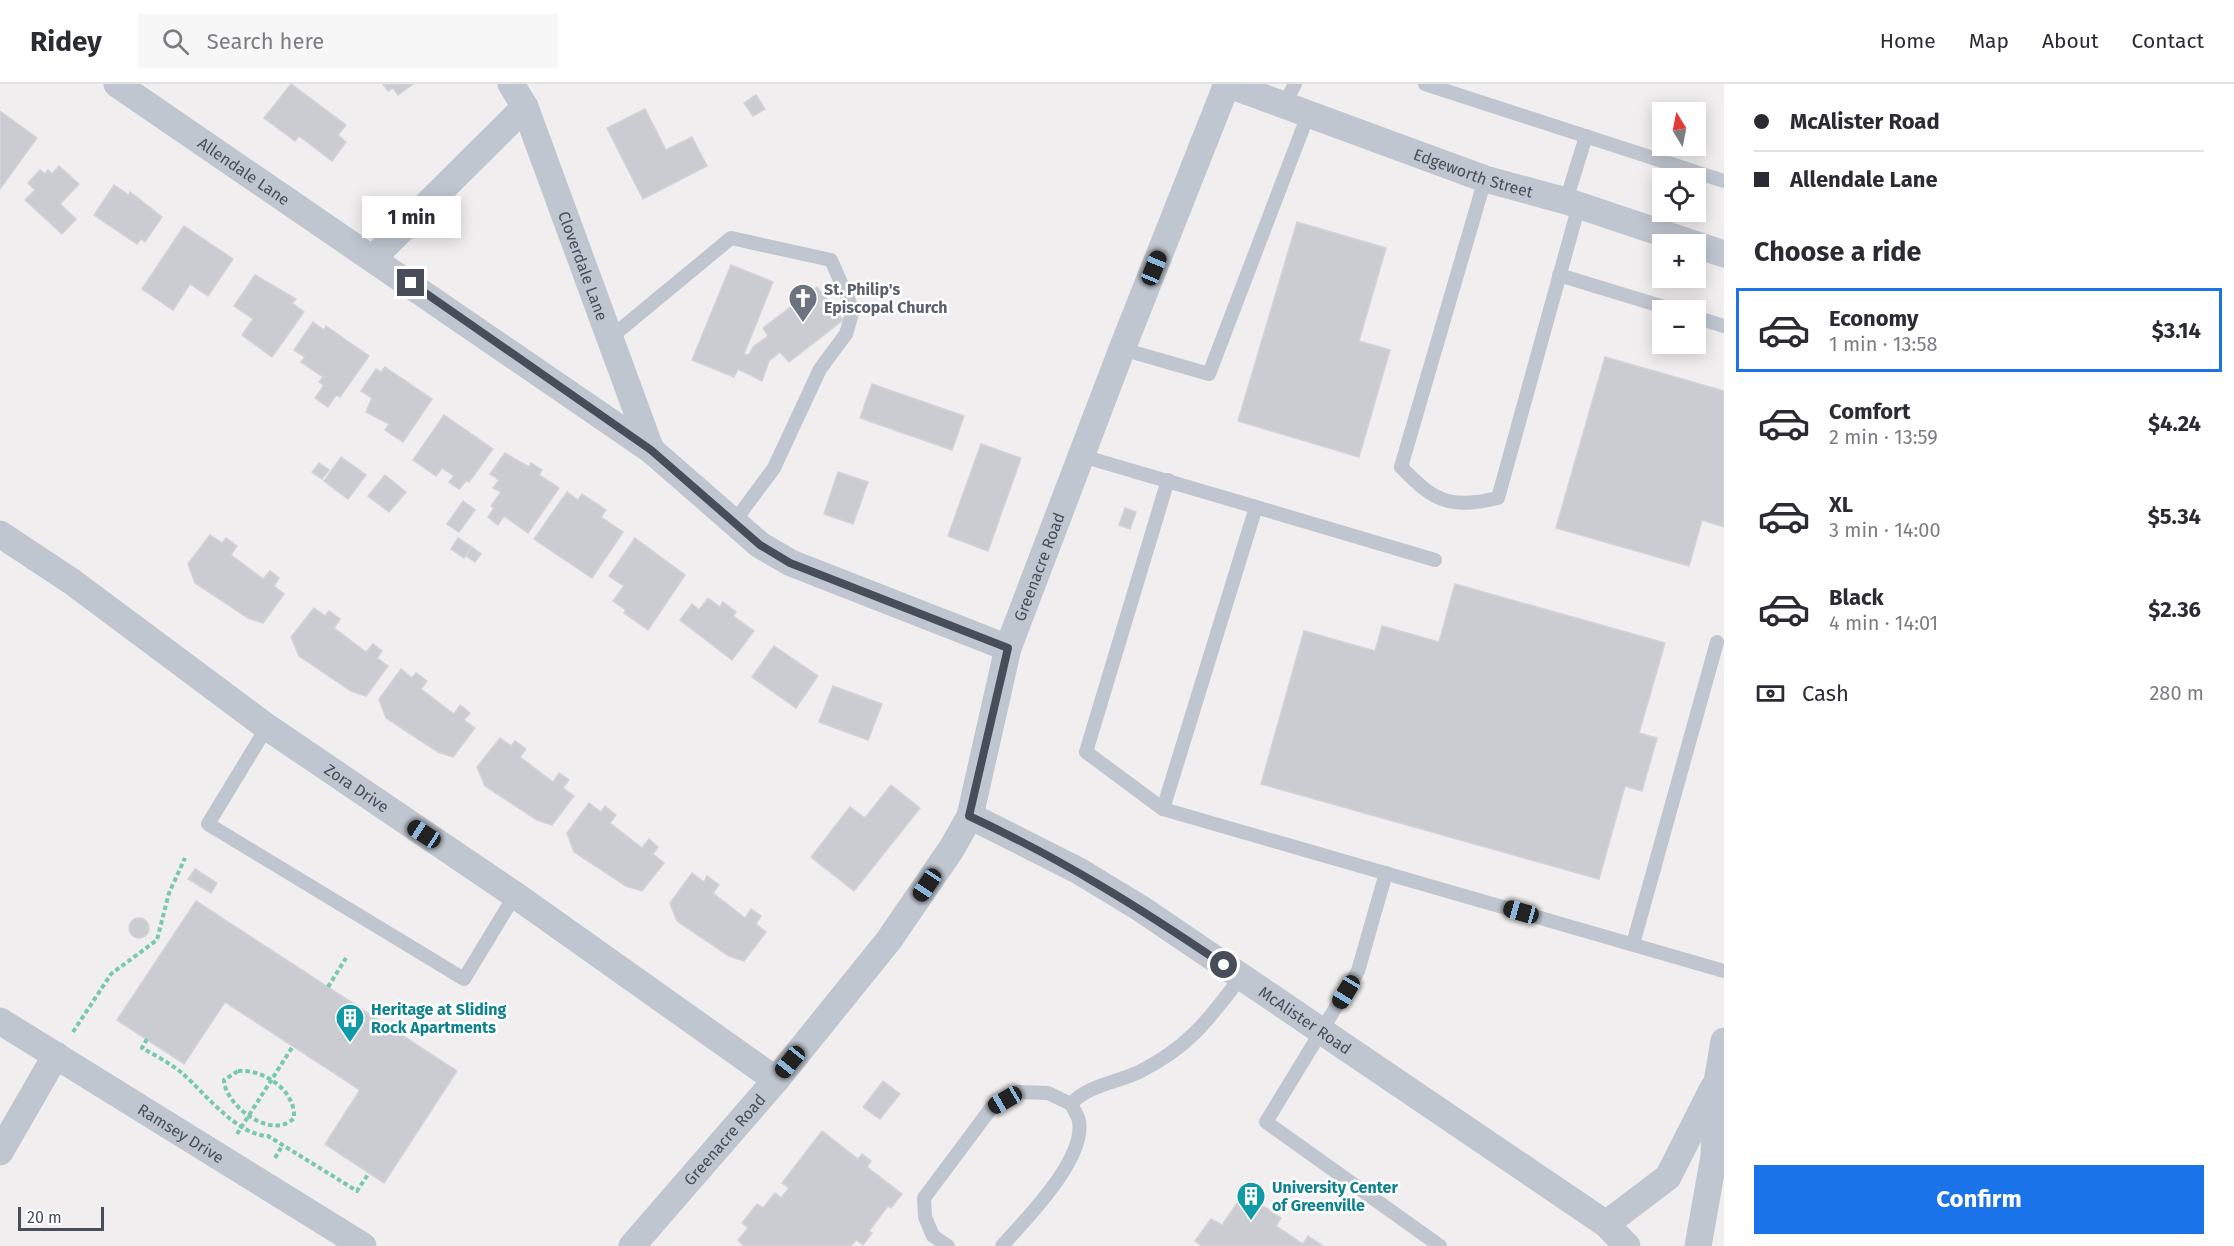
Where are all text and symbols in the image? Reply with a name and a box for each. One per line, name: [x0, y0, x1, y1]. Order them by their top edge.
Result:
search box: [138, 14, 558, 68]
text: Ridey: [30, 25, 102, 58]
icon: search: [159, 25, 192, 58]
text: Search here: [207, 28, 324, 55]
text: Home: [1880, 28, 1936, 54]
text: Map: [1969, 28, 2009, 54]
text: About: [2042, 28, 2099, 54]
text: Contact: [2132, 28, 2204, 54]
north arrow: [1652, 102, 1706, 156]
map controls: [1652, 102, 1706, 354]
text: McAlister Road: [1790, 108, 1940, 135]
street label: Allendale Lane: [195, 133, 294, 209]
street label: Edgeworth Street: [1411, 144, 1535, 201]
text: Allendale Lane: [1790, 166, 1938, 193]
button: locate: [1652, 168, 1706, 222]
callout: 1 min: [362, 196, 460, 238]
text: 1 min: [387, 205, 436, 229]
street label: Cloverdale Lane: [554, 208, 612, 323]
button: +: [1652, 234, 1706, 288]
text: Choose a ride: [1754, 236, 1921, 268]
car: [1139, 248, 1169, 288]
route end: [397, 269, 424, 296]
place label: St. Philip's Episcopal Church: [824, 280, 948, 317]
church icon: St. Philip's Episcopal Church: [787, 282, 819, 324]
button: −: [1652, 300, 1706, 354]
icon: car: [1757, 303, 1811, 357]
text: Economy: [1829, 305, 1918, 332]
text: $3.14: [2152, 317, 2201, 344]
text: 1 min · 13:58: [1829, 332, 1937, 356]
icon: car: [1757, 396, 1811, 450]
text: Comfort: [1829, 398, 1910, 425]
text: $4.24: [2148, 410, 2201, 437]
text: 2 min · 13:59: [1829, 425, 1938, 449]
icon: car: [1757, 489, 1811, 543]
text: XL: [1829, 491, 1853, 518]
text: $5.34: [2148, 503, 2201, 530]
street label: Greenacre Road: [1010, 510, 1068, 624]
text: 3 min · 14:00: [1829, 518, 1941, 542]
icon: car: [1757, 582, 1811, 636]
text: Black: [1829, 584, 1884, 611]
text: $2.36: [2148, 596, 2201, 623]
text: 4 min · 14:01: [1829, 611, 1938, 635]
icon: cash: [1754, 677, 1787, 710]
text: Cash: [1802, 680, 1849, 707]
text: 280 m: [2149, 681, 2204, 705]
street label: Zora Drive: [321, 759, 393, 816]
car: [404, 817, 444, 851]
car: [909, 865, 945, 905]
car: [1501, 898, 1541, 926]
route start: [1210, 951, 1237, 978]
car: [1329, 972, 1363, 1012]
street label: McAlister Road: [1255, 982, 1355, 1058]
place label: Heritage at Sliding Rock Apartments: [371, 1000, 507, 1037]
building icon: Heritage at Sliding Rock Apartments: [334, 1002, 366, 1044]
car: [772, 1042, 808, 1082]
car: [985, 1083, 1025, 1117]
street label: Greenacre Road: [680, 1090, 769, 1189]
street label: Ramsey Drive: [134, 1099, 228, 1167]
button: Confirm: [1754, 1165, 2204, 1234]
place label: University Center of Greenville: [1272, 1178, 1398, 1215]
building icon: University Center of Greenville: [1235, 1180, 1267, 1222]
scale bar: [18, 1204, 104, 1232]
text: 20 m: [27, 1208, 62, 1227]

